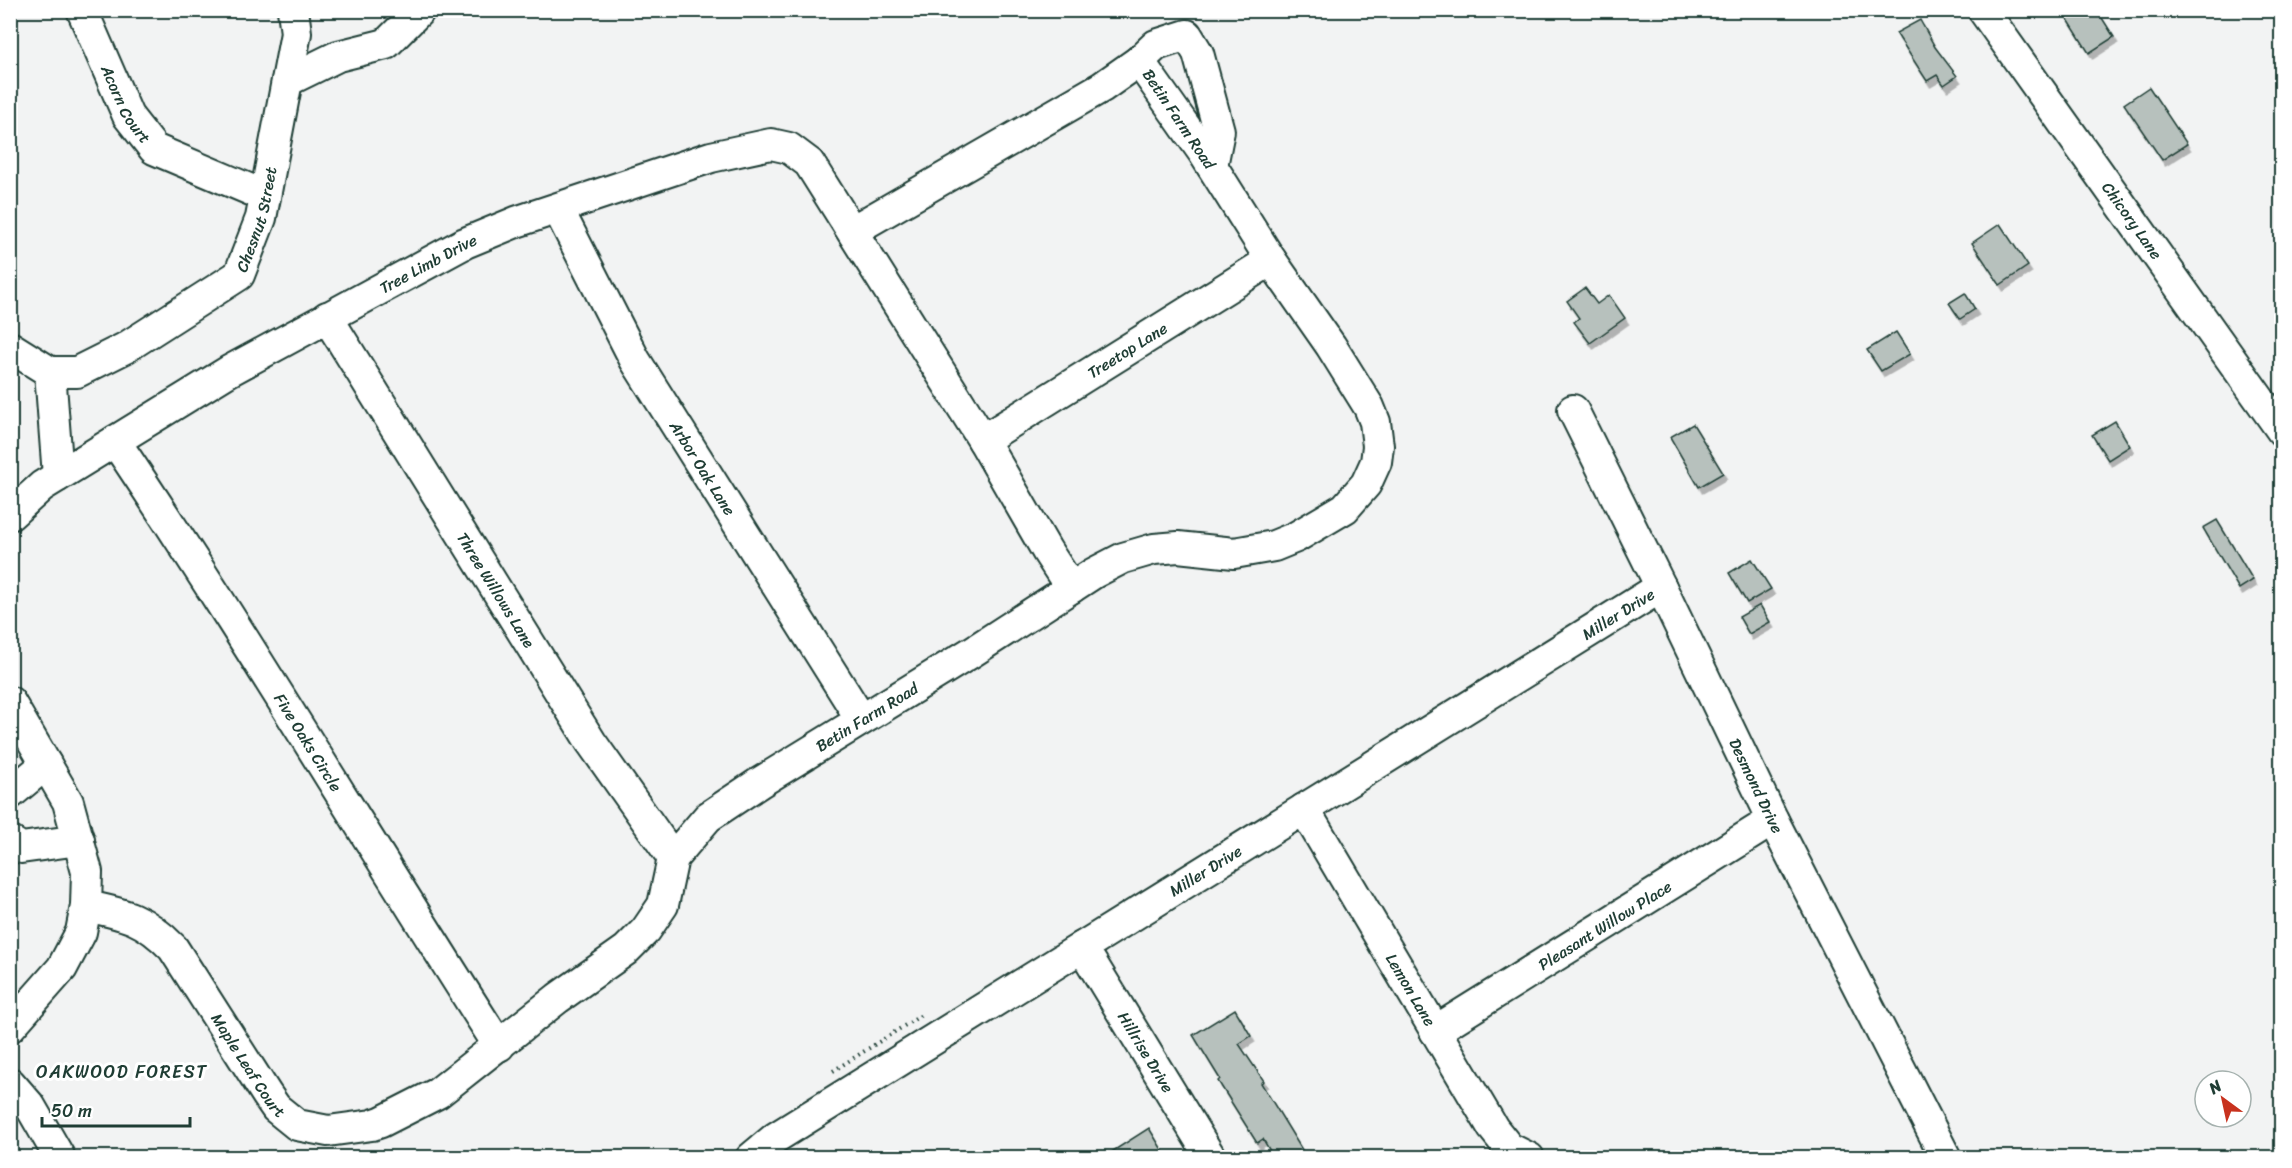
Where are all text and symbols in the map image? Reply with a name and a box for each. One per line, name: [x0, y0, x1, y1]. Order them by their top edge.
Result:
street label: Acorn Court: [93, 59, 159, 150]
street label: Betin Farm Road: [1134, 63, 1224, 177]
street label: Chesnut Street: [227, 164, 285, 276]
street label: Chicory Lane: [2094, 175, 2170, 266]
street label: Tree Limb Drive: [374, 225, 481, 302]
street label: Treetop Lane: [1081, 314, 1173, 386]
street label: Arbor Oak Lane: [661, 414, 744, 521]
street label: Three Willows Lane: [449, 526, 544, 654]
street label: Miller Drive: [1576, 580, 1660, 648]
street label: Betin Farm Road: [810, 673, 925, 760]
street label: Five Oaks Circle: [266, 687, 350, 798]
street label: Desmond Drive: [1721, 733, 1792, 839]
street label: Miller Drive: [1163, 836, 1248, 904]
street label: Pleasant Willow Place: [1532, 872, 1678, 978]
street label: Lemon Lane: [1378, 947, 1444, 1032]
street label: Hillrise Drive: [1110, 1005, 1182, 1098]
street label: Maple Leaf Court: [203, 1007, 292, 1125]
district label: OAKWOOD FOREST: [36, 1056, 208, 1088]
north arrow: [2193, 1069, 2253, 1129]
text: N: [2202, 1071, 2228, 1103]
scale bar: [42, 1090, 190, 1128]
text: 50 m: [51, 1095, 92, 1127]

